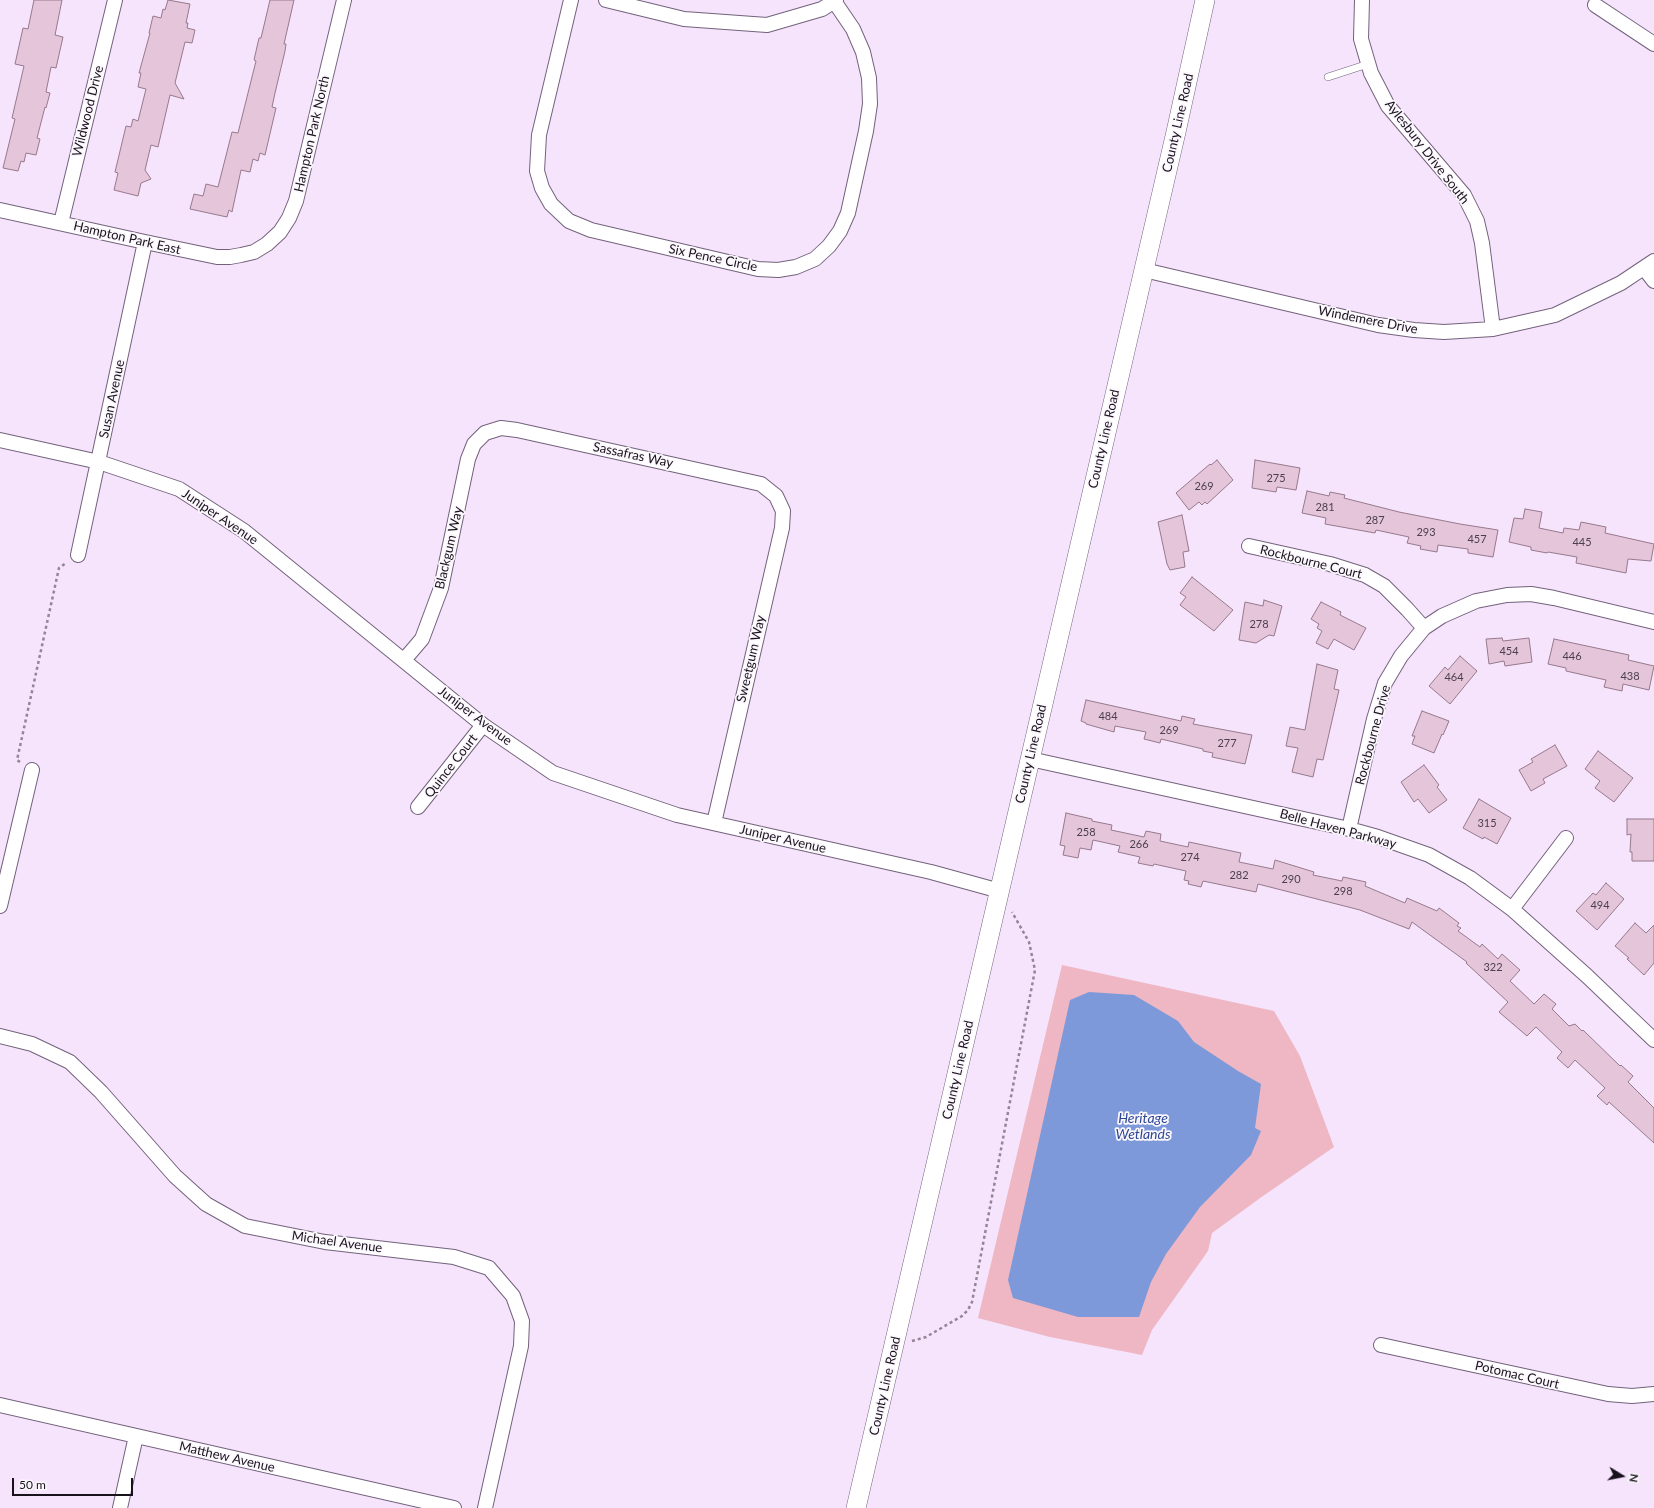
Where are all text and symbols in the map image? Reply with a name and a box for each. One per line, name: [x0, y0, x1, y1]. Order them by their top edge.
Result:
street label: Wildwood Drive: [69, 64, 107, 158]
street label: County Line Road: [1159, 72, 1197, 174]
street label: Hampton Park North: [291, 74, 333, 194]
street label: Aylesbury Drive South: [1382, 97, 1472, 207]
street label: Hampton Park East: [72, 218, 182, 258]
street label: Six Pence Circle: [667, 241, 759, 275]
street label: Windemere Drive: [1317, 303, 1419, 337]
street label: Susan Avenue: [96, 358, 128, 440]
street label: County Line Road: [1085, 388, 1123, 490]
street label: Sassafras Way: [592, 439, 674, 471]
house number: 275: [1266, 471, 1286, 485]
house number: 269: [1194, 479, 1214, 493]
street label: Juniper Avenue: [179, 486, 261, 548]
house number: 281: [1315, 500, 1335, 514]
street label: Blackgum Way: [432, 505, 466, 591]
house number: 287: [1365, 513, 1385, 527]
house number: 293: [1416, 525, 1436, 539]
house number: 457: [1467, 532, 1487, 546]
house number: 445: [1572, 535, 1592, 549]
street label: Rockbourne Court: [1258, 542, 1364, 582]
street label: Sweetgum Way: [733, 614, 769, 704]
house number: 278: [1249, 617, 1269, 631]
house number: 454: [1499, 644, 1519, 658]
house number: 446: [1562, 649, 1582, 663]
house number: 438: [1620, 669, 1640, 683]
house number: 464: [1444, 670, 1464, 684]
street label: Juniper Avenue: [435, 683, 515, 749]
street label: Rockbourne Drive: [1352, 683, 1394, 787]
street label: County Line Road: [1012, 703, 1050, 805]
house number: 484: [1098, 709, 1118, 723]
house number: 269: [1159, 723, 1179, 737]
street label: Quince Court: [421, 731, 481, 801]
house number: 277: [1217, 736, 1237, 750]
street label: Belle Haven Parkway: [1278, 806, 1398, 852]
house number: 315: [1477, 816, 1497, 830]
street label: Juniper Avenue: [738, 821, 828, 857]
house number: 258: [1076, 825, 1096, 839]
house number: 266: [1129, 837, 1149, 851]
house number: 274: [1180, 850, 1200, 864]
house number: 282: [1229, 868, 1249, 882]
house number: 290: [1281, 872, 1301, 886]
house number: 298: [1333, 884, 1353, 898]
house number: 494: [1590, 898, 1610, 912]
house number: 322: [1483, 960, 1503, 974]
street label: County Line Road: [939, 1019, 977, 1121]
water label: Heritage Wetlands: [1116, 1110, 1170, 1142]
street label: Michael Avenue: [291, 1228, 383, 1256]
street label: County Line Road: [866, 1335, 904, 1437]
street label: Potomac Court: [1473, 1358, 1561, 1392]
street label: Matthew Avenue: [178, 1438, 276, 1476]
north arrow: [1602, 1456, 1642, 1496]
scale bar: [14, 1470, 135, 1496]
text: N: [1627, 1473, 1641, 1483]
text: 50 m: [19, 1477, 46, 1492]

